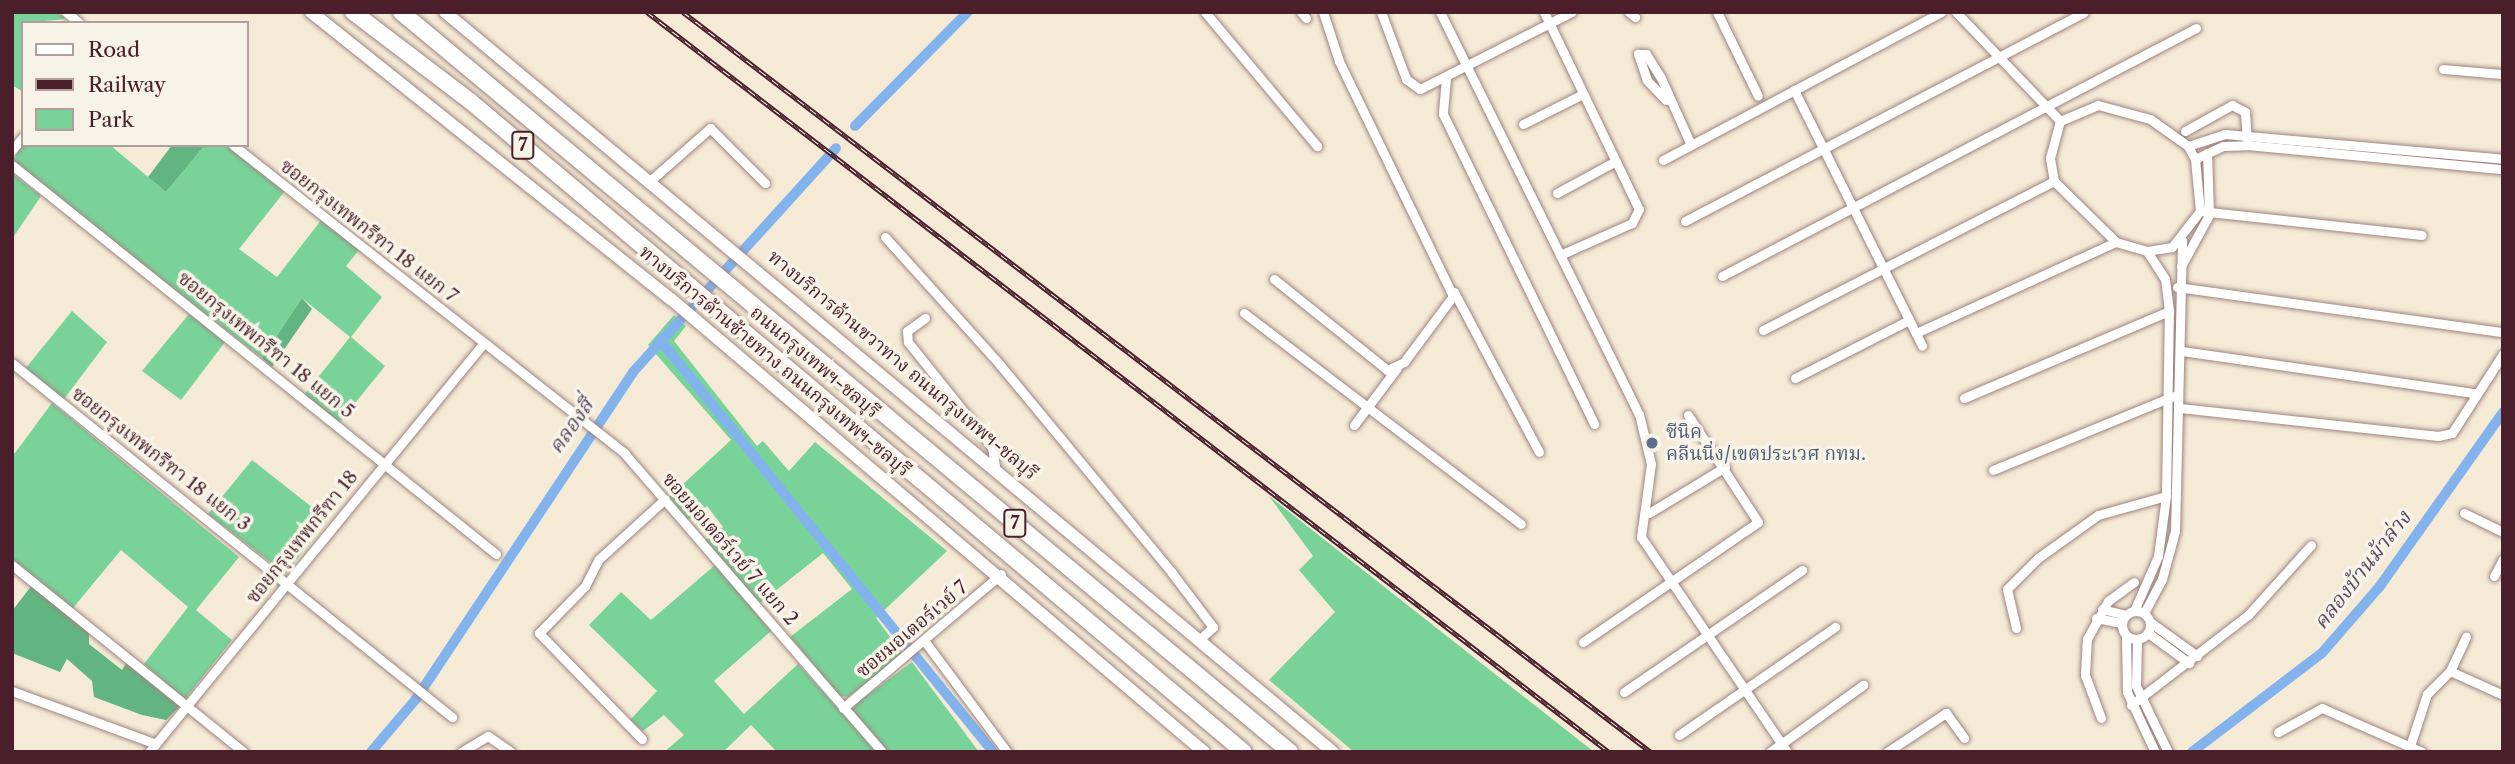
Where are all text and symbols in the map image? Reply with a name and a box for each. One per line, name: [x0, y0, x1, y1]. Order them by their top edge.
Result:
legend: [21, 21, 248, 147]
text: Road: [88, 37, 140, 62]
text: Railway: [88, 72, 166, 97]
text: Park: [88, 107, 134, 132]
road number: 7: [511, 130, 535, 160]
street label: ซอยกรุงเทพกรีฑา 18 แยก 7: [276, 154, 462, 308]
street label: ทางบริการด้านซ้ายทาง ถนนกรุงเทพฯ-ชลบุรี: [635, 241, 915, 481]
street label: ทางบริการด้านขวาทาง ถนนกรุงเทพฯ-ชลบุรี: [763, 245, 1043, 485]
street label: ซอยกรุงเทพกรีฑา 18 แยก 5: [173, 267, 359, 423]
street label: ถนนกรุงเทพฯ-ชลบุรี: [746, 301, 884, 423]
street label: ซอยกรุงเทพกรีฑา 18 แยก 3: [67, 382, 255, 536]
water label: คลองสี่: [543, 394, 599, 458]
place label: ซีนิค คลีนนิ่ง/เขตประเวศ กทม.: [1666, 421, 1866, 465]
marker: ซีนิค คลีนนิ่ง/เขตประเวศ กทม.: [1644, 435, 1660, 451]
street label: ซอยกรุงเทพกรีฑา 18: [241, 466, 363, 608]
street label: ซอยมอเตอร์เวย์ 7 แยก 2: [657, 468, 803, 630]
water label: คลองบ้านม้าล่าง: [2308, 506, 2416, 634]
road number: 7: [1003, 508, 1027, 538]
street label: ซอยมอเตอร์เวย์ 7: [852, 576, 972, 682]

